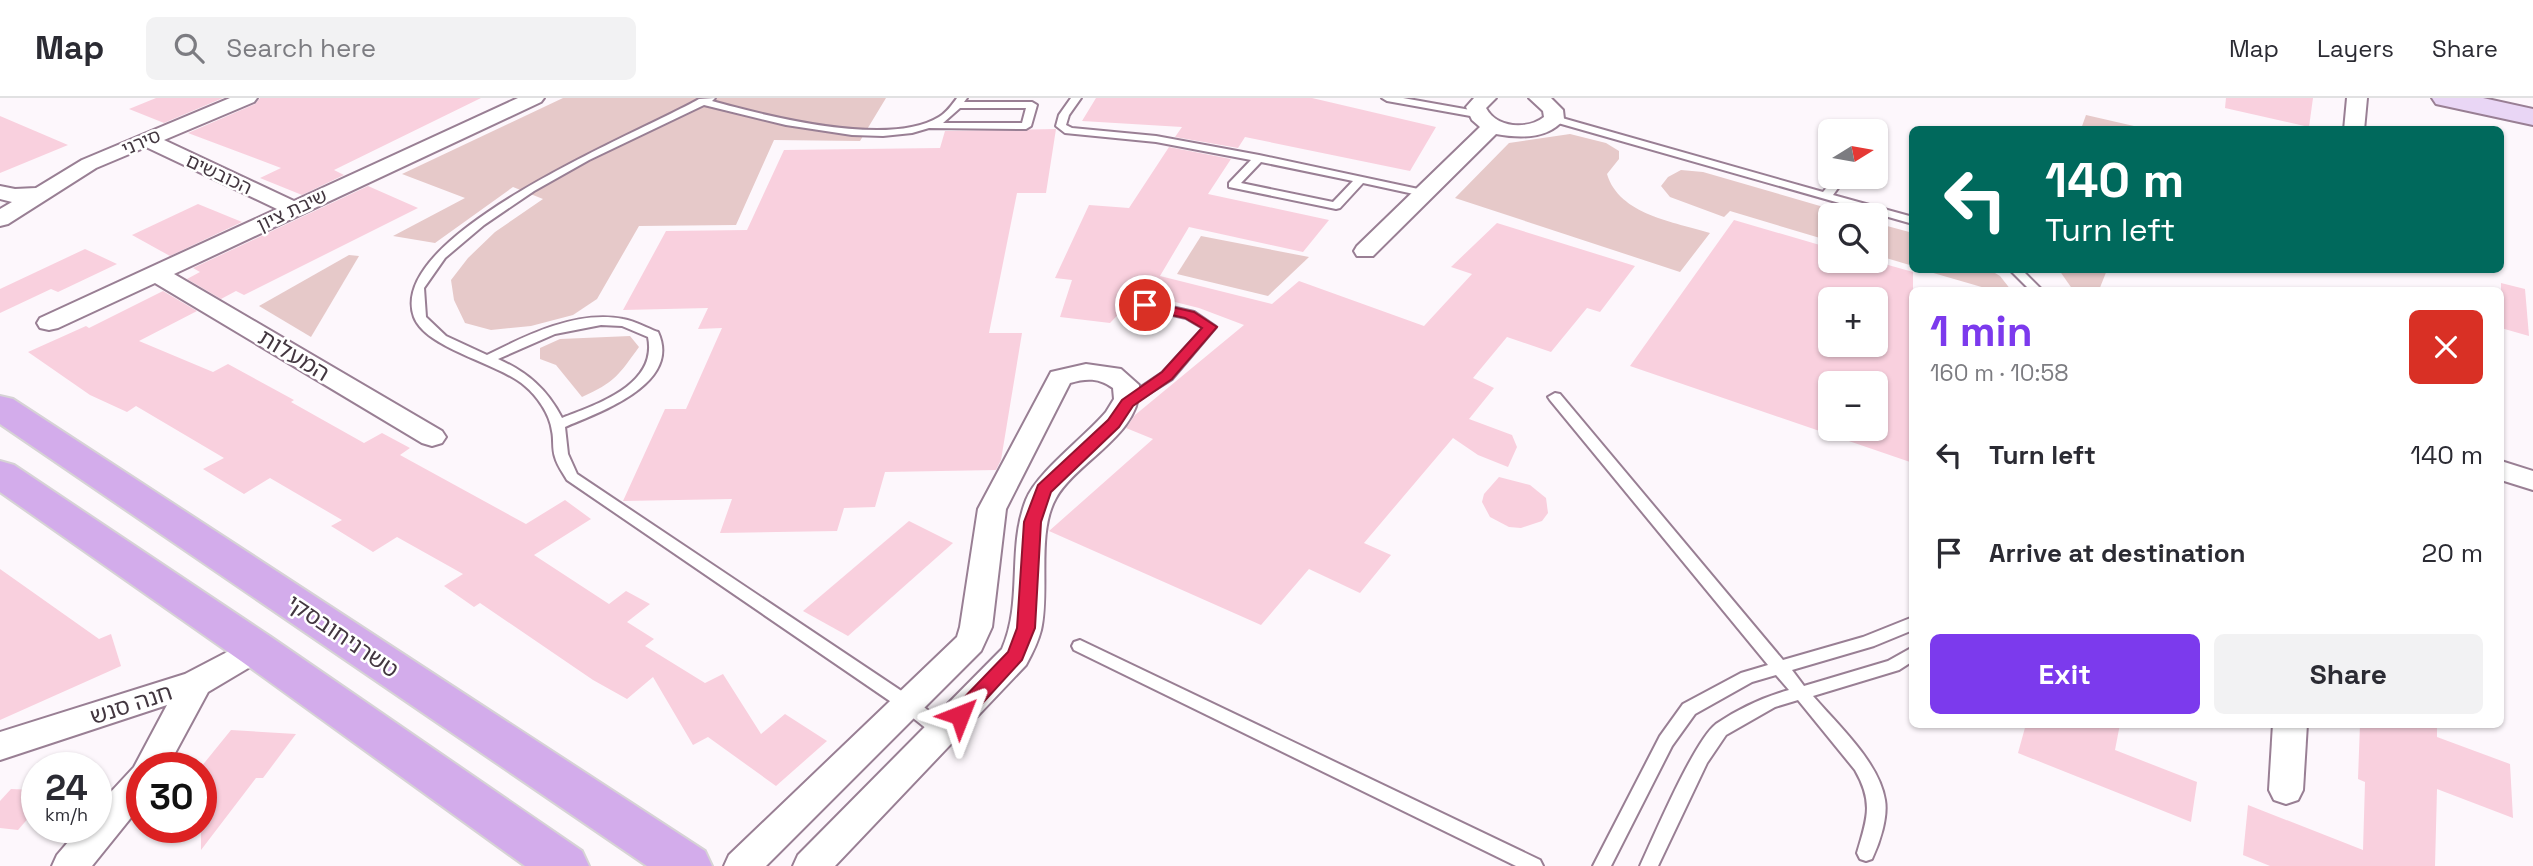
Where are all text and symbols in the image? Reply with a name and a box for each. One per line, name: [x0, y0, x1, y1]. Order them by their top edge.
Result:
search box: [146, 17, 636, 80]
text: Map: [35, 27, 104, 69]
icon: search: [170, 29, 208, 67]
text: Search here: [226, 31, 376, 65]
text: Map: [2229, 33, 2279, 64]
text: Layers: [2317, 33, 2394, 64]
text: Share: [2432, 33, 2498, 64]
north arrow: [1818, 119, 1888, 189]
map controls: [1818, 119, 1888, 441]
street label: סירני: [118, 123, 164, 161]
street label: הכובשים: [182, 148, 256, 200]
text: 140 m: [2045, 149, 2184, 211]
icon: left: [1930, 154, 2021, 245]
street label: שיבת ציון: [253, 183, 331, 237]
button: search: [1818, 203, 1888, 273]
text: Turn left: [2045, 210, 2175, 250]
pin: [1115, 275, 1175, 335]
icon: arrive: [1126, 286, 1164, 324]
button: +: [1818, 287, 1888, 357]
text: 1 min: [1930, 305, 2033, 358]
button: close: [2409, 310, 2483, 384]
street label: המעלות: [253, 322, 335, 388]
text: 160 m · 10:58: [1930, 358, 2069, 388]
button: −: [1818, 371, 1888, 441]
icon: left: [1930, 436, 1968, 474]
text: Turn left: [1989, 438, 2096, 472]
text: 140 m: [2410, 438, 2483, 472]
icon: arrive: [1930, 534, 1968, 572]
text: Arrive at destination: [1989, 536, 2246, 570]
text: 20 m: [2422, 536, 2483, 570]
street label: טשרניחובסקי: [281, 588, 405, 684]
button: Exit: [1930, 634, 2200, 714]
button: Share: [2214, 634, 2483, 714]
street label: חנה סנש: [86, 677, 176, 731]
position arrow: [923, 678, 997, 752]
speed limit sign: 30: [126, 752, 217, 843]
text: 24: [45, 766, 88, 810]
text: km/h: [45, 803, 88, 826]

